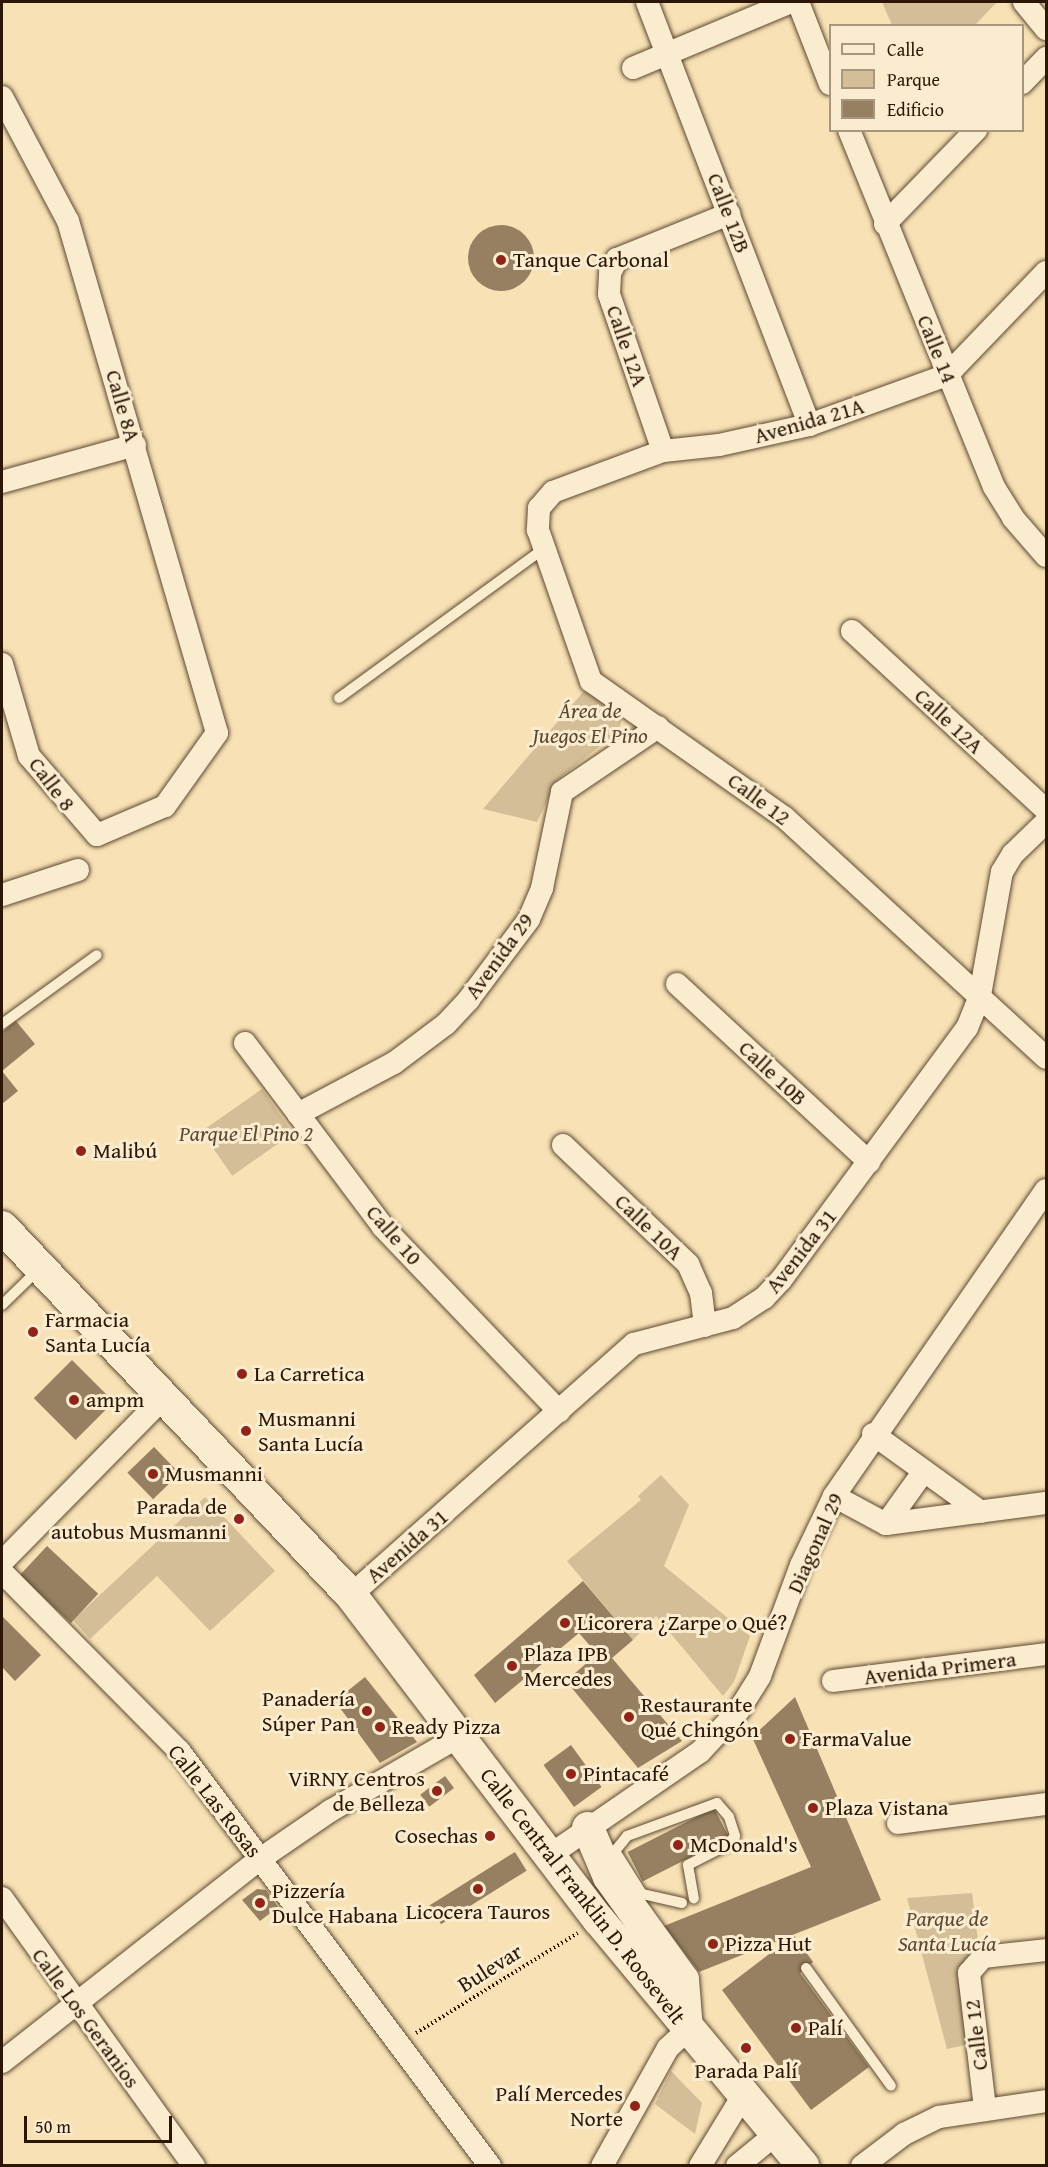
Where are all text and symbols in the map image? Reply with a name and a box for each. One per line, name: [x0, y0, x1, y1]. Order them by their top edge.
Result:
legend: [829, 24, 1024, 132]
text: Calle: [887, 36, 924, 63]
text: Parque: [887, 66, 940, 93]
text: Edificio: [887, 96, 944, 123]
street label: Calle 12B: [702, 169, 756, 257]
place label: Tanque Carbonal: [513, 247, 669, 273]
marker: Tanque Carbonal: [494, 253, 508, 267]
street label: Calle 12A: [601, 302, 653, 390]
street label: Calle 14: [911, 311, 963, 387]
street label: Calle 8A: [100, 367, 146, 445]
street label: Avenida 21A: [751, 393, 867, 449]
street label: Calle 12A: [909, 683, 989, 759]
park label: Área de Juegos El Pino: [532, 697, 648, 748]
street label: Calle 8: [23, 752, 81, 816]
street label: Calle 12: [723, 767, 795, 831]
street label: Avenida 29: [459, 908, 539, 1004]
street label: Calle 10B: [733, 1035, 813, 1111]
park label: Parque El Pino 2: [179, 1121, 313, 1147]
place label: Malibú: [93, 1138, 157, 1164]
marker: Malibú: [74, 1144, 88, 1158]
street label: Calle 10A: [609, 1188, 689, 1266]
street label: Calle 10: [361, 1200, 427, 1270]
street label: Avenida 31: [760, 1204, 842, 1298]
place label: Farmacia Santa Lucía: [45, 1306, 150, 1358]
marker: Farmacia Santa Lucía: [26, 1325, 40, 1339]
place label: La Carretica: [254, 1361, 365, 1387]
marker: La Carretica: [235, 1367, 249, 1381]
place label: ampm: [86, 1387, 144, 1413]
marker: ampm: [67, 1393, 81, 1407]
place label: Musmanni Santa Lucía: [258, 1405, 363, 1456]
marker: Musmanni Santa Lucía: [239, 1424, 253, 1438]
place label: Musmanni: [165, 1461, 263, 1487]
marker: Musmanni: [146, 1467, 160, 1481]
street label: Diagonal 29: [781, 1489, 849, 1597]
place label: Parada de autobus Musmanni: [51, 1493, 227, 1544]
street label: Avenida 31: [361, 1503, 453, 1589]
marker: Parada de autobus Musmanni: [232, 1512, 246, 1526]
place label: Licorera ¿Zarpe o Qué?: [577, 1610, 787, 1636]
marker: Licorera ¿Zarpe o Qué?: [558, 1616, 572, 1630]
place label: Plaza IPB Mercedes: [524, 1640, 612, 1692]
street label: Avenida Primera: [862, 1646, 1018, 1690]
marker: Plaza IPB Mercedes: [505, 1659, 519, 1673]
place label: Panadería Súper Pan: [262, 1685, 355, 1736]
place label: Restaurante Qué Chingón: [641, 1691, 759, 1742]
marker: Panadería Súper Pan: [360, 1704, 374, 1718]
marker: Restaurante Qué Chingón: [622, 1710, 636, 1724]
place label: Ready Pizza: [392, 1714, 501, 1740]
marker: Ready Pizza: [373, 1720, 387, 1734]
place label: FarmaValue: [802, 1726, 912, 1752]
marker: FarmaValue: [783, 1732, 797, 1746]
street label: Calle Las Rosas: [163, 1739, 267, 1863]
place label: Pintacafé: [583, 1761, 669, 1787]
street label: Calle Central Franklin D. Roosevelt: [475, 1763, 691, 2029]
place label: ViRNY Centros de Belleza: [288, 1765, 425, 1816]
marker: Pintacafé: [564, 1767, 578, 1781]
marker: ViRNY Centros de Belleza: [430, 1784, 444, 1798]
place label: Plaza Vistana: [825, 1795, 949, 1821]
marker: Plaza Vistana: [806, 1801, 820, 1815]
place label: Cosechas: [395, 1823, 478, 1849]
marker: Cosechas: [483, 1829, 497, 1843]
place label: McDonald's: [690, 1832, 797, 1858]
marker: McDonald's: [671, 1838, 685, 1852]
place label: Pizzería Dulce Habana: [272, 1877, 398, 1928]
marker: Licocera Tauros: [471, 1882, 485, 1896]
marker: Pizzería Dulce Habana: [253, 1896, 267, 1910]
place label: Licocera Tauros: [406, 1899, 550, 1925]
park label: Parque de Santa Lucía: [898, 1905, 996, 1957]
place label: Pizza Hut: [725, 1931, 812, 1957]
marker: Pizza Hut: [706, 1937, 720, 1951]
street label: Bulevar: [453, 1938, 527, 1998]
street label: Calle Los Geranios: [26, 1943, 146, 2093]
street label: Calle 12: [959, 1998, 993, 2072]
place label: Palí: [808, 2015, 843, 2041]
marker: Palí: [789, 2021, 803, 2035]
marker: Parada Palí: [739, 2041, 753, 2055]
place label: Parada Palí: [694, 2058, 798, 2084]
place label: Palí Mercedes Norte: [496, 2080, 623, 2132]
marker: Palí Mercedes Norte: [628, 2099, 642, 2113]
scale bar: [27, 2104, 176, 2142]
text: 50 m: [35, 2113, 71, 2140]

